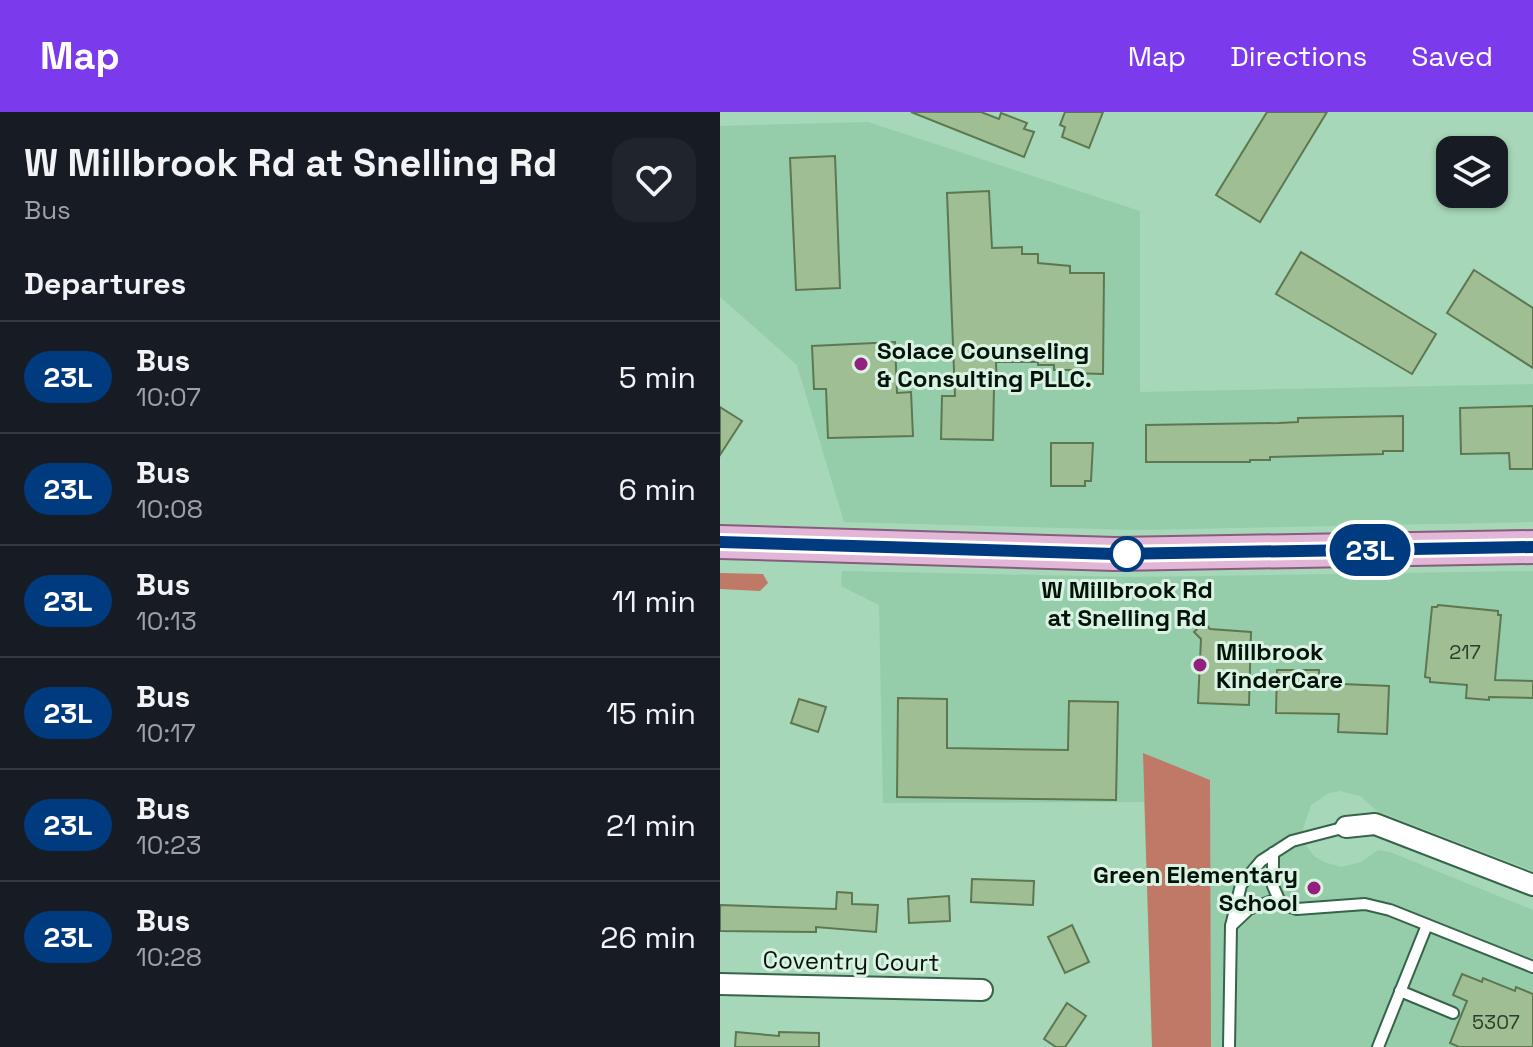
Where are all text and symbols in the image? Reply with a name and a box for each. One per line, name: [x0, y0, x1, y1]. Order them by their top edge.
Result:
text: Map: [40, 32, 120, 80]
text: Map: [1128, 38, 1186, 74]
text: Directions: [1230, 38, 1367, 74]
text: Saved: [1411, 38, 1493, 74]
map controls: [1436, 136, 1508, 208]
button: layers: [1436, 136, 1508, 208]
button: heart: [612, 138, 696, 222]
text: W Millbrook Rd at Snelling Rd: [24, 139, 557, 187]
text: Bus: [24, 193, 71, 227]
text: Departures: [24, 264, 186, 303]
place label: Solace Counseling & Consulting PLLC.: [877, 335, 1092, 394]
text: Bus: [136, 341, 190, 380]
marker: Solace Counseling & Consulting PLLC.: [852, 355, 870, 373]
text: 5 min: [619, 358, 696, 397]
text: 23L: [44, 359, 92, 395]
text: 10:07: [136, 380, 201, 414]
text: Bus: [136, 453, 190, 492]
text: 6 min: [618, 470, 696, 509]
text: 23L: [44, 471, 92, 507]
text: 10:08: [136, 492, 203, 526]
line badge: 23L: [1324, 524, 1416, 576]
text: 23L: [1346, 532, 1394, 568]
marker: W Millbrook Rd at Snelling Rd: [1110, 537, 1144, 571]
text: Bus: [136, 565, 190, 604]
place label: W Millbrook Rd at Snelling Rd: [1041, 574, 1213, 633]
text: 11 min: [612, 582, 696, 621]
text: 23L: [44, 583, 92, 619]
text: 10:13: [136, 604, 197, 638]
place label: Millbrook KinderCare: [1216, 636, 1343, 695]
house number: 217: [1449, 639, 1481, 665]
marker: Millbrook KinderCare: [1191, 656, 1209, 674]
text: Bus: [136, 677, 190, 716]
text: 15 min: [606, 694, 696, 733]
text: 23L: [44, 695, 92, 731]
text: 10:17: [136, 716, 196, 750]
text: Bus: [136, 789, 190, 828]
text: 21 min: [606, 806, 696, 845]
text: 23L: [44, 807, 92, 843]
text: 10:23: [136, 828, 201, 862]
place label: Green Elementary School: [1093, 859, 1298, 918]
marker: Green Elementary School: [1305, 879, 1323, 897]
text: Bus: [136, 901, 190, 940]
text: 26 min: [600, 918, 696, 957]
text: 23L: [44, 919, 92, 955]
text: 10:28: [136, 940, 202, 974]
street label: Coventry Court: [762, 944, 940, 978]
house number: 5307: [1472, 1009, 1520, 1035]

